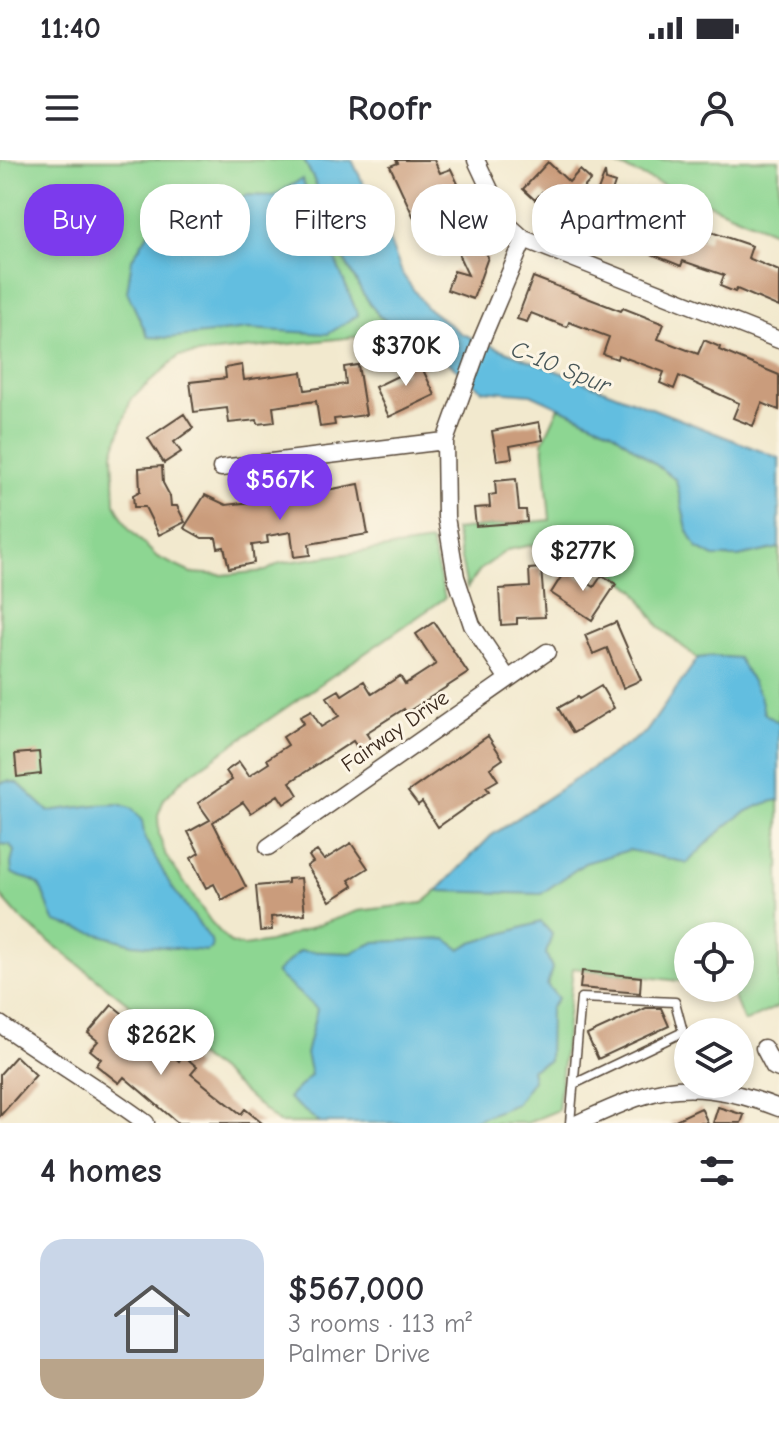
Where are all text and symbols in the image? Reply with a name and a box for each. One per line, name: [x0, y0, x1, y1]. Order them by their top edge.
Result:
text: 11:40: [40, 11, 101, 46]
icon: menu: [40, 86, 84, 130]
icon: person: [695, 86, 739, 130]
text: Roofr: [347, 88, 432, 129]
chip: Buy: [24, 184, 124, 256]
chip: Rent: [140, 184, 250, 256]
chip: Filters: [266, 184, 395, 256]
chip: New: [411, 184, 516, 256]
chip: Apartment: [532, 184, 713, 256]
pin: $370K: [350, 320, 462, 388]
text: $370K: [371, 331, 441, 361]
water label: C-10 Spur: [507, 334, 616, 400]
pin: $567K: [224, 454, 336, 522]
text: $567K: [245, 465, 315, 495]
pin: $277K: [527, 525, 639, 593]
text: $277K: [550, 536, 616, 566]
street label: Fairway Drive: [336, 684, 454, 778]
map controls: [674, 922, 754, 1098]
button: locate: [674, 922, 754, 1002]
pin: $262K: [105, 1009, 217, 1077]
button: layers: [674, 1018, 754, 1098]
text: $262K: [126, 1020, 196, 1050]
icon: filters: [695, 1149, 739, 1193]
text: 4 homes: [40, 1151, 162, 1191]
text: $567,000: [288, 1269, 424, 1309]
icon: home: [104, 1271, 200, 1367]
text: 3 rooms · 113 m²: [288, 1309, 472, 1339]
text: Palmer Drive: [288, 1339, 430, 1369]

